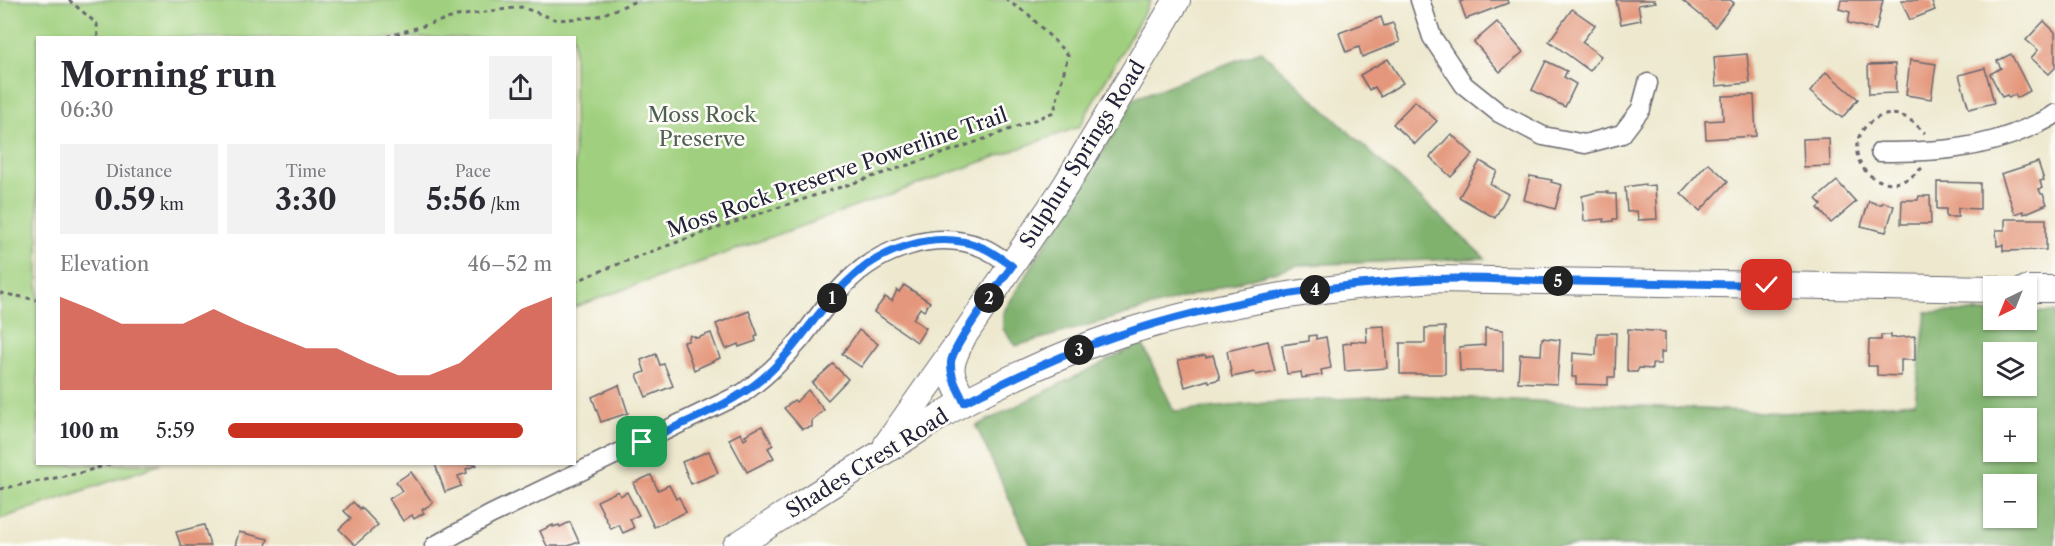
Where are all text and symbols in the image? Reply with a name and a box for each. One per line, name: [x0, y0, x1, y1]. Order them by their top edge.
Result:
text: Morning run: [60, 55, 276, 96]
street label: Sulphur Springs Road: [1014, 55, 1150, 252]
button: share: [489, 56, 552, 119]
text: 06:30: [60, 98, 114, 122]
park label: Moss Rock Preserve: [648, 102, 757, 151]
street label: Moss Rock Preserve Powerline Trail: [663, 102, 1011, 242]
text: Distance: [106, 161, 172, 181]
text: Time: [286, 161, 326, 181]
text: Pace: [455, 161, 491, 181]
text: 0.59: [94, 181, 156, 218]
text: 3:30: [275, 181, 337, 218]
text: 5:56: [426, 181, 486, 218]
text: km: [156, 194, 184, 214]
text: /km: [486, 194, 520, 214]
text: Elevation: [60, 252, 149, 276]
text: 46–52 m: [468, 252, 552, 276]
pin: [1741, 259, 1792, 310]
pin: 5: [1543, 266, 1573, 296]
icon: check: [1750, 268, 1783, 301]
text: 5: [1554, 271, 1562, 291]
pin: 4: [1300, 275, 1330, 305]
north arrow: [1983, 276, 2037, 330]
map controls: [1983, 276, 2037, 528]
text: 4: [1310, 280, 1320, 300]
pin: 1: [817, 283, 847, 313]
pin: 2: [974, 283, 1004, 313]
text: 1: [828, 288, 836, 308]
text: 2: [984, 288, 994, 308]
pin: 3: [1064, 335, 1094, 365]
text: 3: [1074, 340, 1084, 360]
button: layers: [1983, 342, 2037, 396]
street label: Shades Crest Road: [781, 403, 953, 523]
button: +: [1983, 408, 2037, 462]
pin: [616, 416, 667, 467]
text: 100 m: [60, 419, 119, 443]
text: 5:59: [156, 419, 195, 443]
icon: arrive: [625, 425, 658, 458]
button: −: [1983, 474, 2037, 528]

